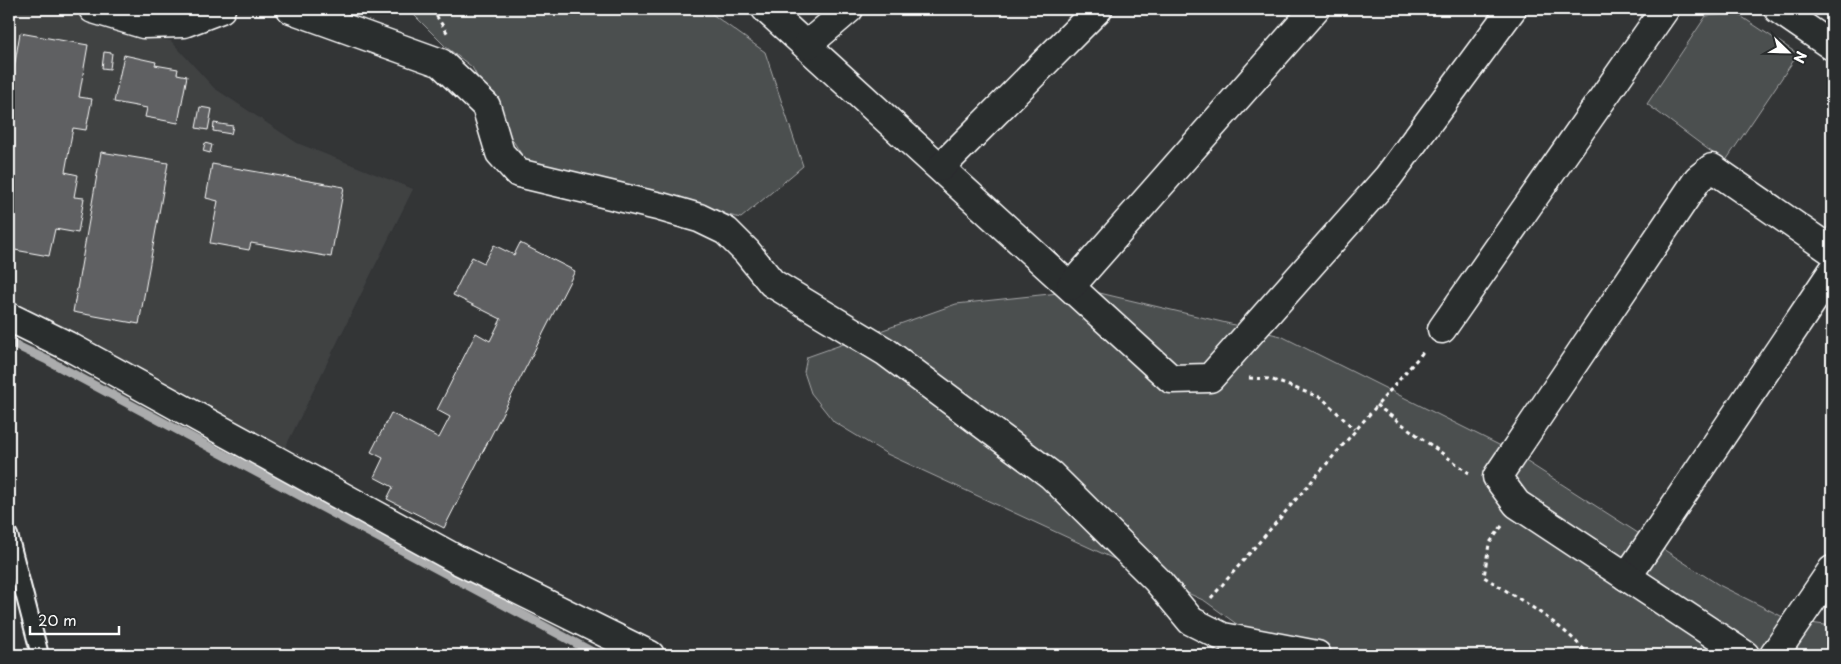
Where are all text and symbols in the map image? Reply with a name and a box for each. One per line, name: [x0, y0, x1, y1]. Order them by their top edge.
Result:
north arrow: [1764, 28, 1814, 78]
text: N: [1789, 48, 1812, 66]
scale bar: [30, 604, 119, 636]
text: 20 m: [38, 608, 77, 631]

